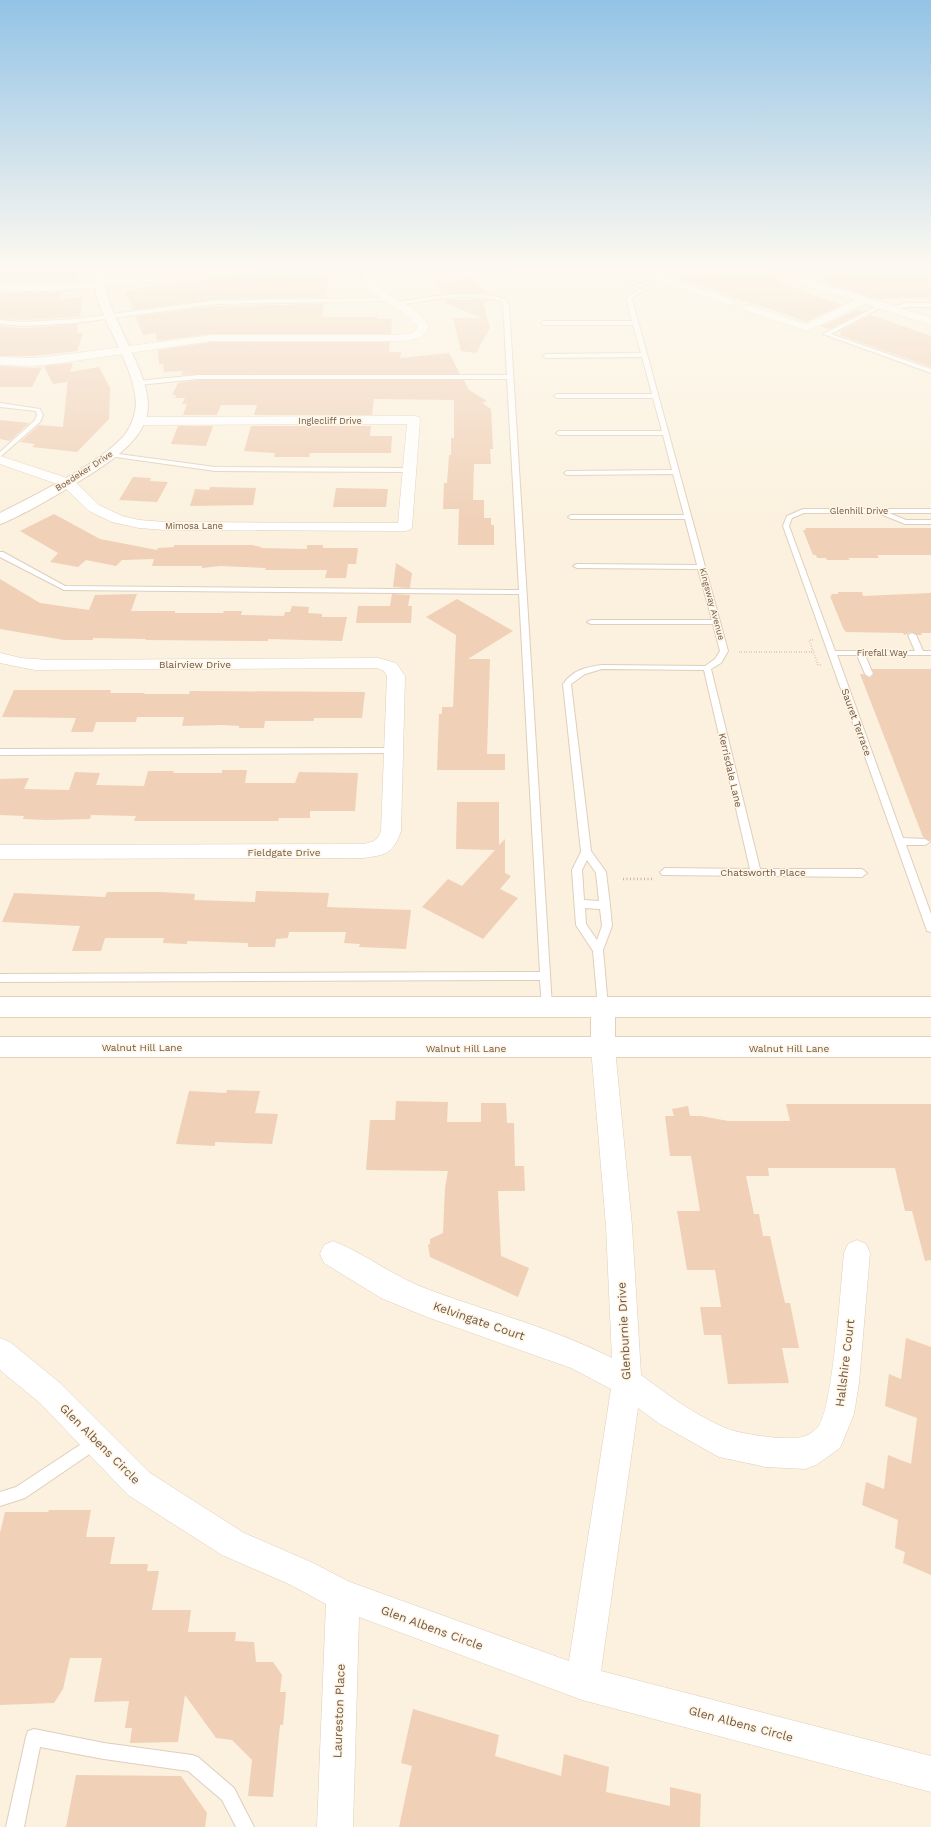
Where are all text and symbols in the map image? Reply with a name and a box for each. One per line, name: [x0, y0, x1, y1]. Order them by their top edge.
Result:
street label: Inglecliff Drive: [298, 416, 362, 426]
street label: Boedeker Drive: [53, 449, 115, 493]
street label: Glenhill Drive: [830, 506, 888, 516]
street label: Mimosa Lane: [165, 521, 223, 531]
street label: Kingsway Avenue: [698, 567, 726, 641]
street label: Firefall Way: [857, 648, 908, 658]
street label: Blairview Drive: [159, 659, 231, 670]
street label: Sauret Terrace: [839, 687, 874, 758]
street label: Kerrisdale Lane: [717, 732, 744, 808]
street label: Fieldgate Drive: [248, 847, 321, 858]
street label: Chatsworth Place: [720, 867, 806, 878]
street label: Walnut Hill Lane: [102, 1042, 183, 1053]
street label: Walnut Hill Lane: [426, 1043, 507, 1054]
street label: Walnut Hill Lane: [749, 1043, 830, 1054]
street label: Glenburnie Drive: [614, 1282, 634, 1380]
street label: Kelvingate Court: [431, 1299, 527, 1343]
street label: Hallshire Court: [833, 1319, 857, 1407]
street label: Glen Albens Circle: [57, 1401, 143, 1487]
street label: Glen Albens Circle: [379, 1603, 485, 1653]
street label: Laureston Place: [330, 1663, 348, 1758]
street label: Glen Albens Circle: [687, 1703, 795, 1745]

